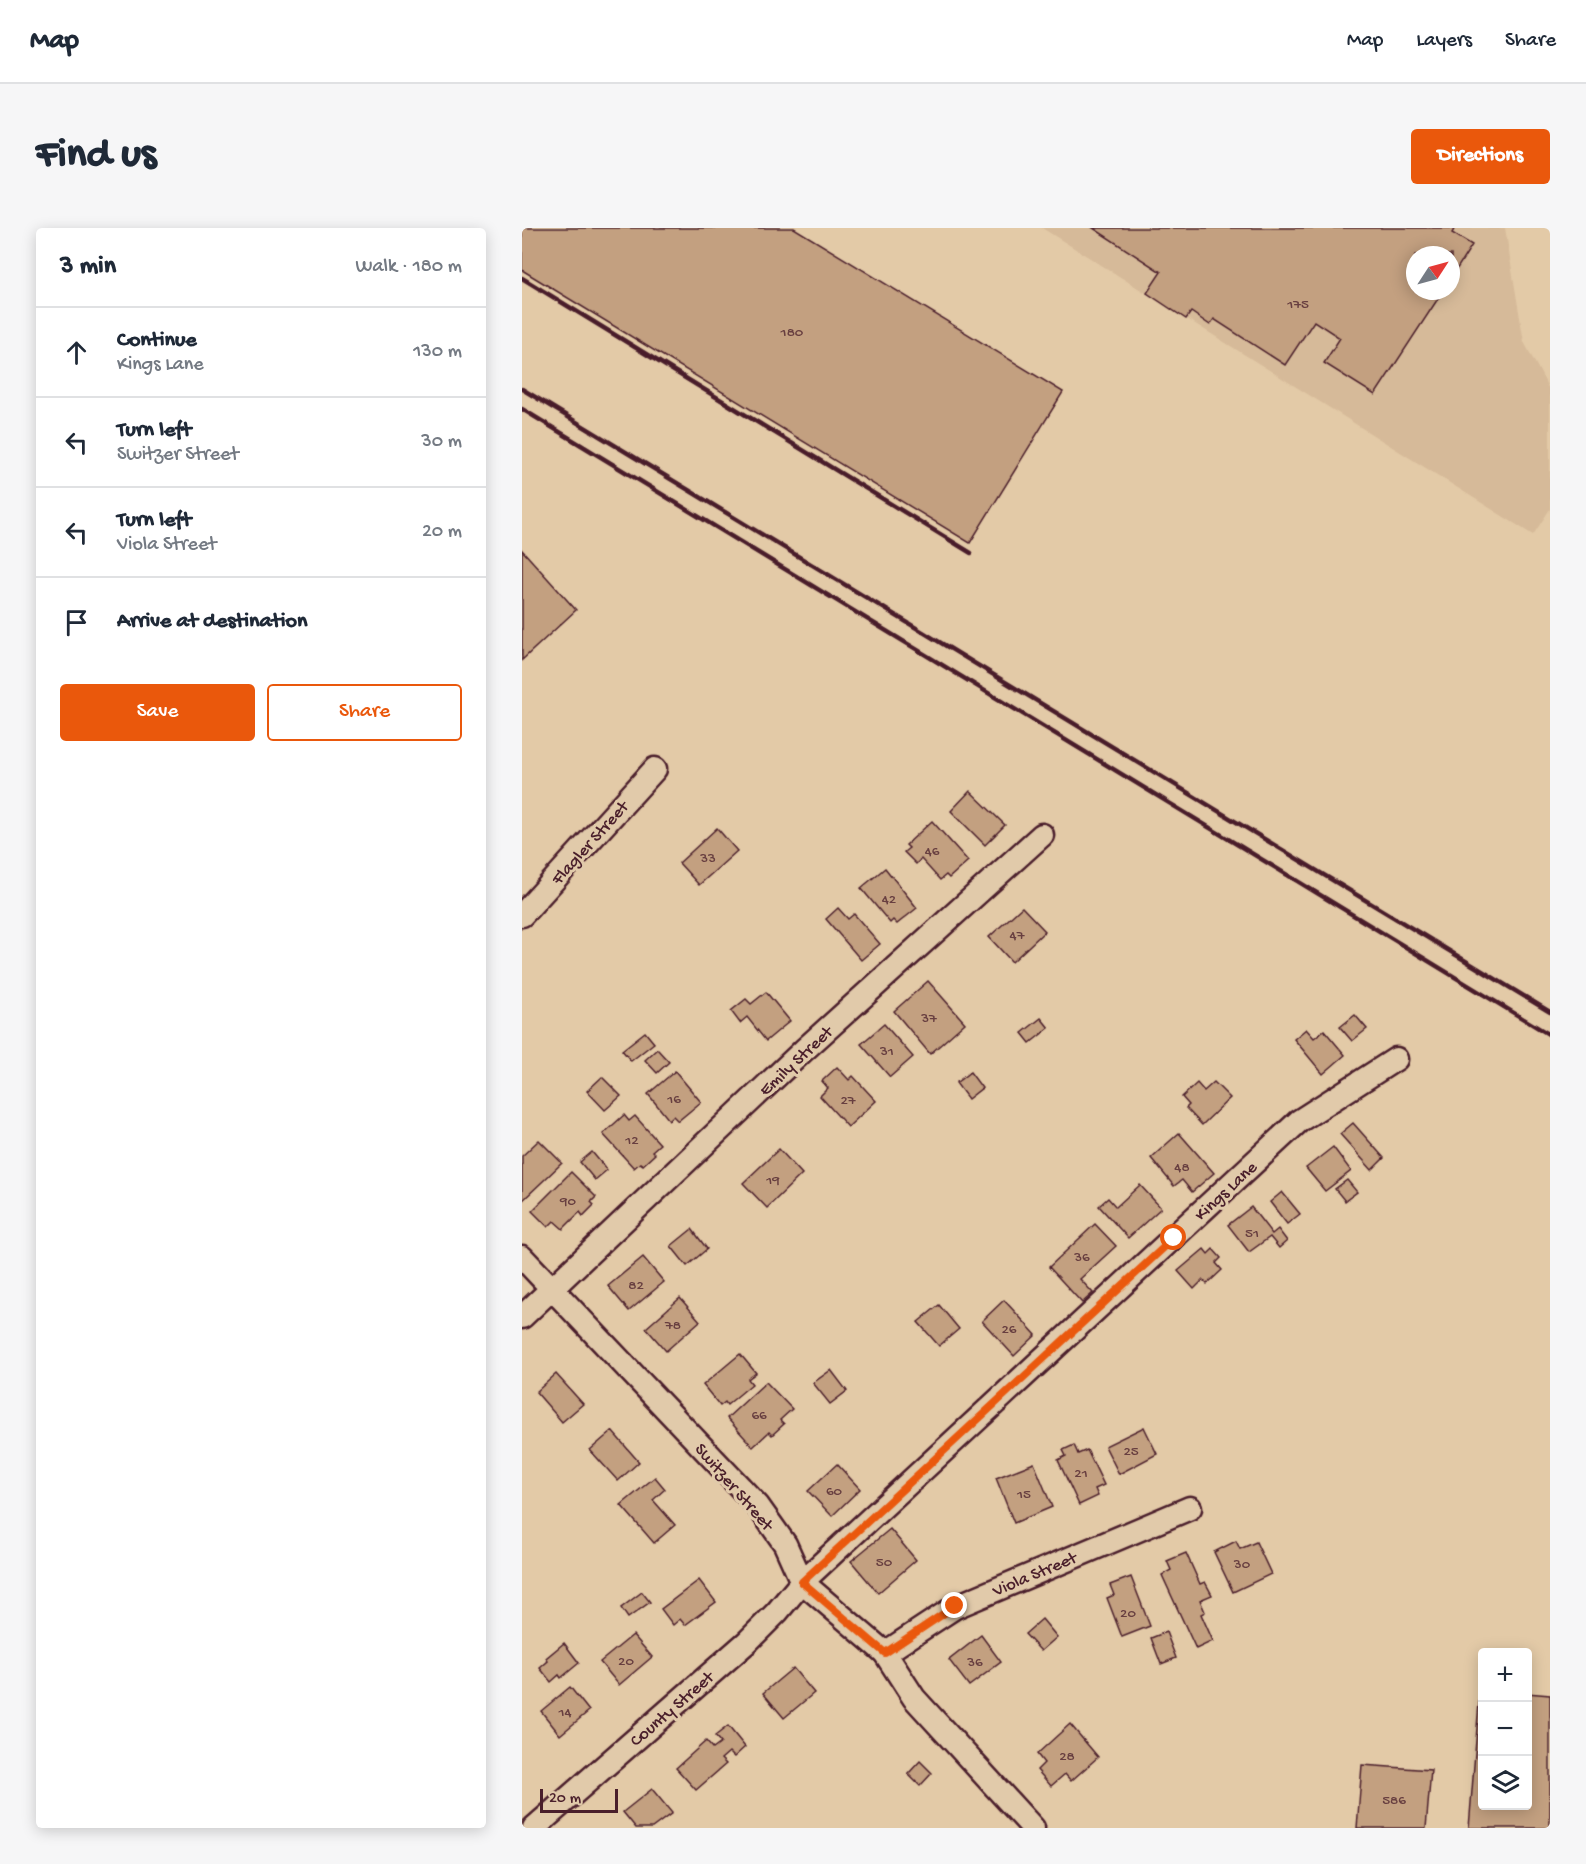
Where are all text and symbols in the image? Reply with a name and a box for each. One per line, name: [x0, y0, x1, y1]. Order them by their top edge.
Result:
text: Map: [30, 25, 79, 58]
text: Map: [1347, 29, 1383, 54]
text: Layers: [1416, 29, 1472, 54]
text: Share: [1505, 29, 1556, 54]
button: Directions: [1411, 129, 1550, 184]
text: Find us: [36, 132, 156, 181]
north arrow: [1406, 246, 1460, 300]
text: 3 min: [60, 252, 116, 283]
text: Walk · 180 m: [355, 256, 462, 279]
house number: 175: [1286, 296, 1309, 314]
house number: 180: [780, 324, 804, 342]
text: Continue: [117, 328, 197, 354]
icon: ahead: [60, 336, 93, 369]
text: 130 m: [413, 341, 462, 364]
text: Kings Lane: [117, 354, 204, 377]
text: Turn left: [117, 418, 191, 444]
icon: left: [60, 426, 93, 459]
text: 30 m: [421, 431, 462, 454]
text: Switzer Street: [117, 444, 239, 467]
text: Turn left: [117, 508, 191, 534]
icon: left: [60, 516, 93, 549]
text: 20 m: [422, 521, 462, 544]
text: Viola Street: [117, 534, 216, 557]
icon: arrive: [60, 606, 93, 639]
text: Arrive at destination: [117, 609, 307, 635]
button: Save: [60, 684, 255, 741]
button: Share: [267, 684, 462, 741]
street label: Flagler Street: [547, 796, 635, 891]
house number: 46: [925, 843, 940, 861]
house number: 33: [699, 850, 716, 868]
house number: 42: [882, 891, 896, 909]
house number: 47: [1010, 927, 1026, 945]
house number: 37: [920, 1010, 938, 1028]
street label: Emily Street: [756, 1021, 839, 1101]
house number: 31: [879, 1043, 894, 1061]
house number: 16: [666, 1091, 681, 1109]
house number: 27: [840, 1092, 857, 1110]
house number: 12: [624, 1132, 639, 1150]
street label: Kings Lane: [1191, 1157, 1263, 1226]
house number: 48: [1174, 1159, 1190, 1177]
house number: 19: [765, 1172, 780, 1190]
house number: 90: [559, 1193, 576, 1211]
route start: [1160, 1224, 1186, 1250]
house number: 51: [1245, 1225, 1259, 1243]
house number: 36: [1073, 1249, 1090, 1267]
house number: 82: [628, 1277, 644, 1295]
house number: 78: [664, 1317, 681, 1335]
house number: 26: [1002, 1321, 1017, 1339]
house number: 66: [751, 1407, 767, 1425]
street label: Switzer Street: [689, 1439, 778, 1537]
house number: 25: [1123, 1443, 1139, 1461]
house number: 21: [1074, 1465, 1088, 1483]
house number: 60: [826, 1483, 843, 1501]
house number: 15: [1016, 1486, 1031, 1504]
street label: Viola Street: [989, 1548, 1082, 1603]
house number: 50: [876, 1554, 893, 1572]
house number: 30: [1233, 1556, 1251, 1574]
route end: [941, 1592, 967, 1618]
house number: 20: [1120, 1605, 1136, 1623]
map controls: [1478, 1648, 1532, 1810]
button: +: [1478, 1648, 1532, 1702]
house number: 20: [618, 1653, 634, 1671]
house number: 36: [966, 1654, 983, 1672]
street label: County Street: [626, 1667, 720, 1752]
button: −: [1478, 1702, 1532, 1756]
house number: 14: [557, 1704, 572, 1722]
house number: 28: [1059, 1748, 1075, 1766]
button: layers: [1478, 1756, 1532, 1810]
scale bar: [540, 1786, 618, 1814]
text: 20 m: [549, 1790, 581, 1809]
house number: 586: [1382, 1792, 1406, 1810]

